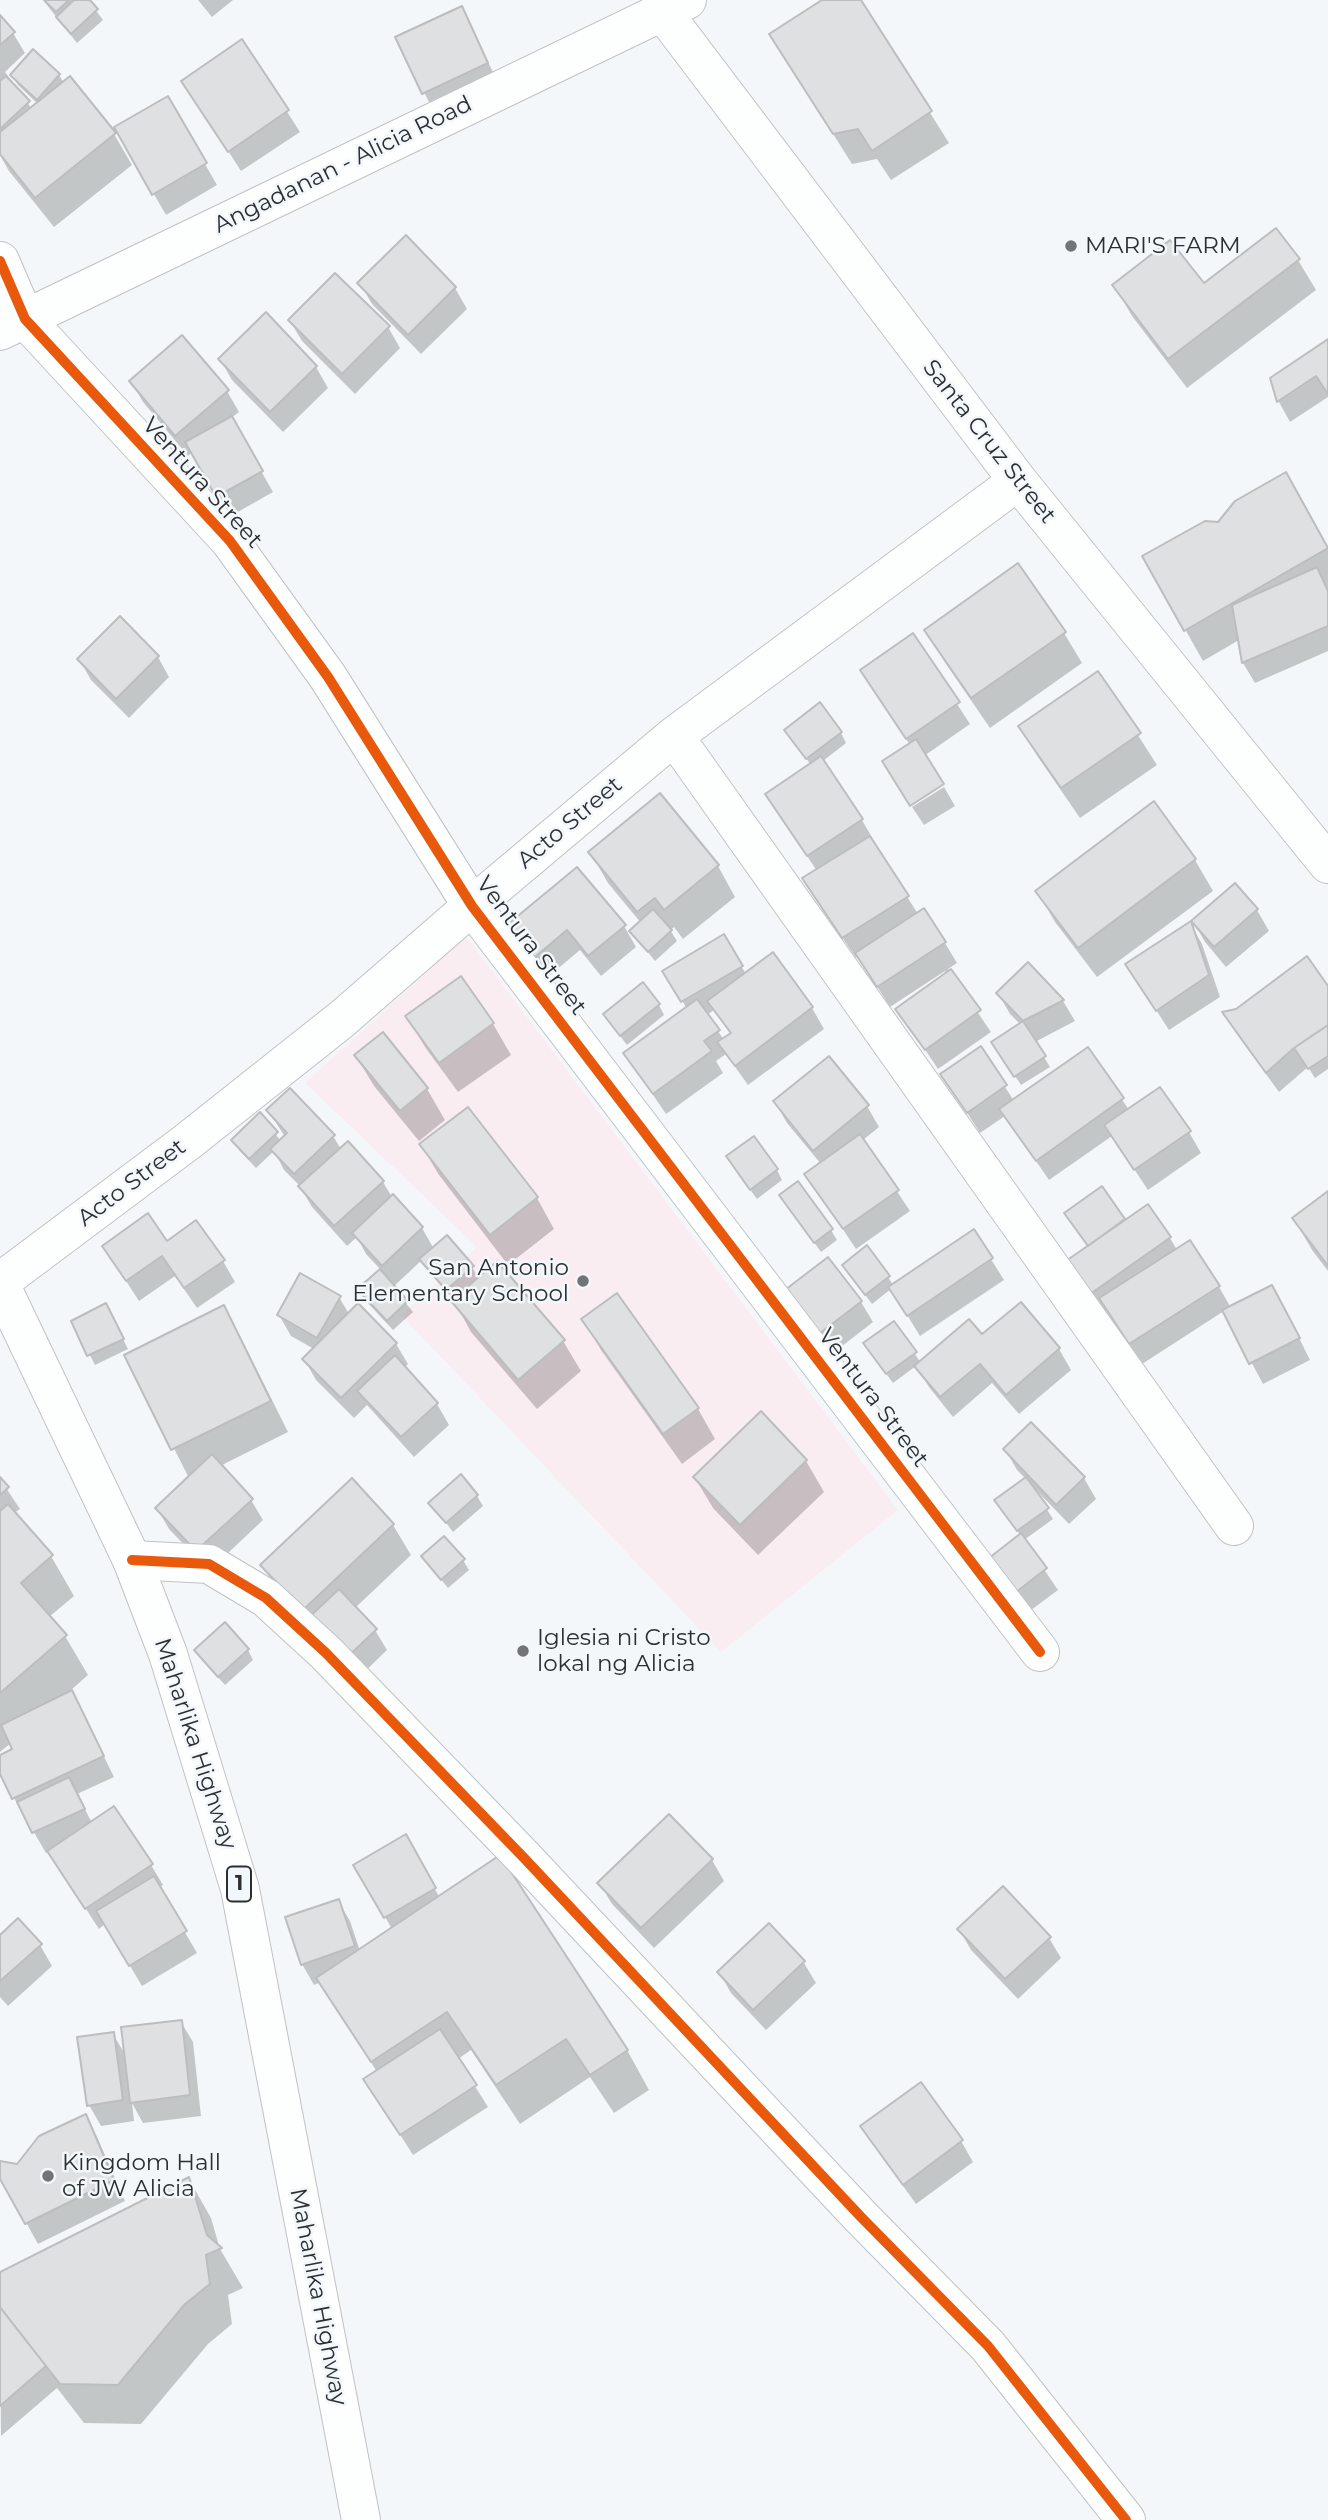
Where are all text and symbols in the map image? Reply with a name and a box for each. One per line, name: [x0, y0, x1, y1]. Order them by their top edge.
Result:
street label: Angadanan - Alicia Road: [210, 90, 476, 240]
place label: MARI'S FARM: [1085, 232, 1241, 260]
marker: MARI'S FARM: [1063, 238, 1079, 254]
street label: Santa Cruz Street: [917, 355, 1061, 529]
street label: Ventura Street: [136, 412, 268, 554]
street label: Acto Street: [512, 771, 628, 875]
street label: Ventura Street: [470, 871, 592, 1021]
street label: Acto Street: [72, 1133, 192, 1233]
place label: San Antonio Elementary School: [352, 1254, 569, 1308]
marker: San Antonio Elementary School: [575, 1273, 591, 1289]
street label: Ventura Street: [812, 1323, 934, 1473]
place label: Iglesia ni Cristo lokal ng Alicia: [537, 1624, 711, 1678]
street label: Maharlika Highway: [148, 1635, 242, 1853]
marker: Iglesia ni Cristo lokal ng Alicia: [515, 1643, 531, 1659]
road number: 1: [227, 1867, 251, 1902]
place label: Kingdom Hall of JW Alicia: [62, 2149, 221, 2203]
marker: Kingdom Hall of JW Alicia: [40, 2168, 56, 2184]
street label: Maharlika Highway: [283, 2186, 353, 2408]

